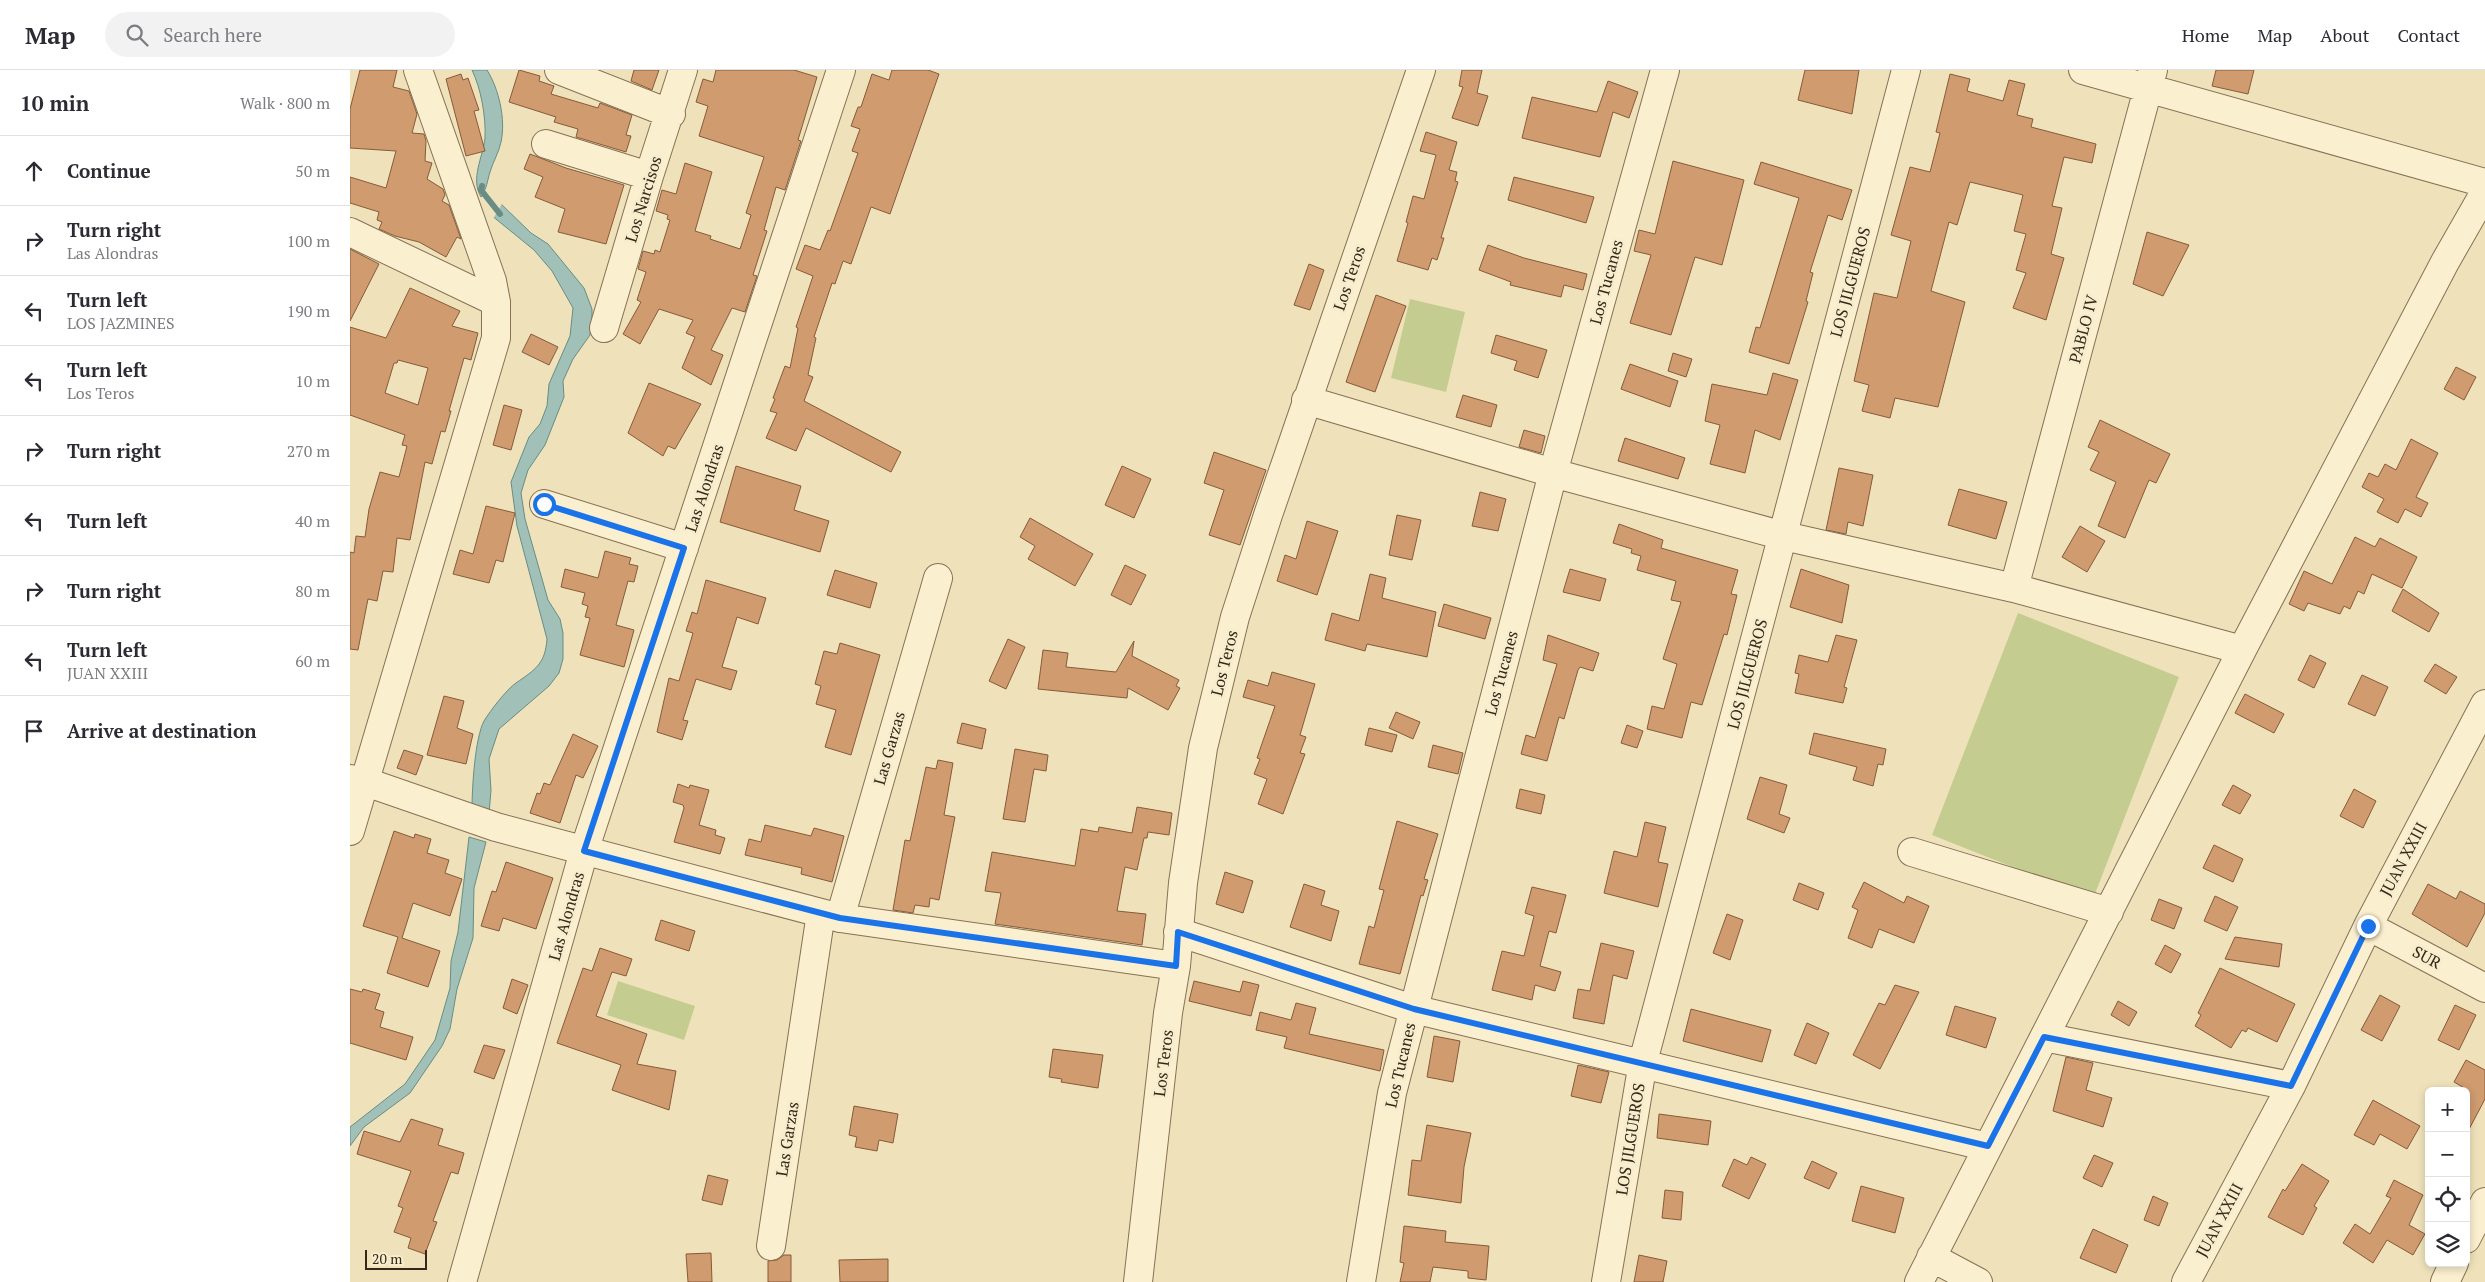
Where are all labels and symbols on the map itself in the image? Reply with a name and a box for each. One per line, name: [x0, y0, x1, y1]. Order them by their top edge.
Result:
street label: Los Narcisos: [619, 153, 667, 245]
street label: LOS JILGUEROS: [1825, 224, 1875, 340]
street label: Los Tucanes: [1584, 237, 1628, 327]
street label: Los Teros: [1328, 243, 1370, 313]
street label: PABLO IV: [2063, 292, 2103, 366]
street label: Las Alondras: [679, 441, 729, 535]
route start: [533, 493, 556, 516]
street label: LOS JILGUEROS: [1722, 616, 1772, 732]
street label: Los Teros: [1205, 628, 1243, 698]
street label: Los Tucanes: [1479, 628, 1523, 718]
street label: Las Garzas: [868, 709, 910, 787]
street label: JUAN XXIII: [2374, 818, 2432, 900]
street label: Las Alondras: [543, 869, 589, 963]
route end: [2357, 915, 2380, 938]
street label: SUR: [2409, 940, 2446, 974]
street label: Los Tucanes: [1379, 1020, 1421, 1110]
street label: Los Teros: [1148, 1028, 1178, 1098]
street label: LOS JILGUEROS: [1610, 1081, 1650, 1197]
street label: Las Garzas: [770, 1100, 804, 1178]
street label: JUAN XXIII: [2190, 1179, 2248, 1261]
scale bar: [365, 1247, 428, 1270]

